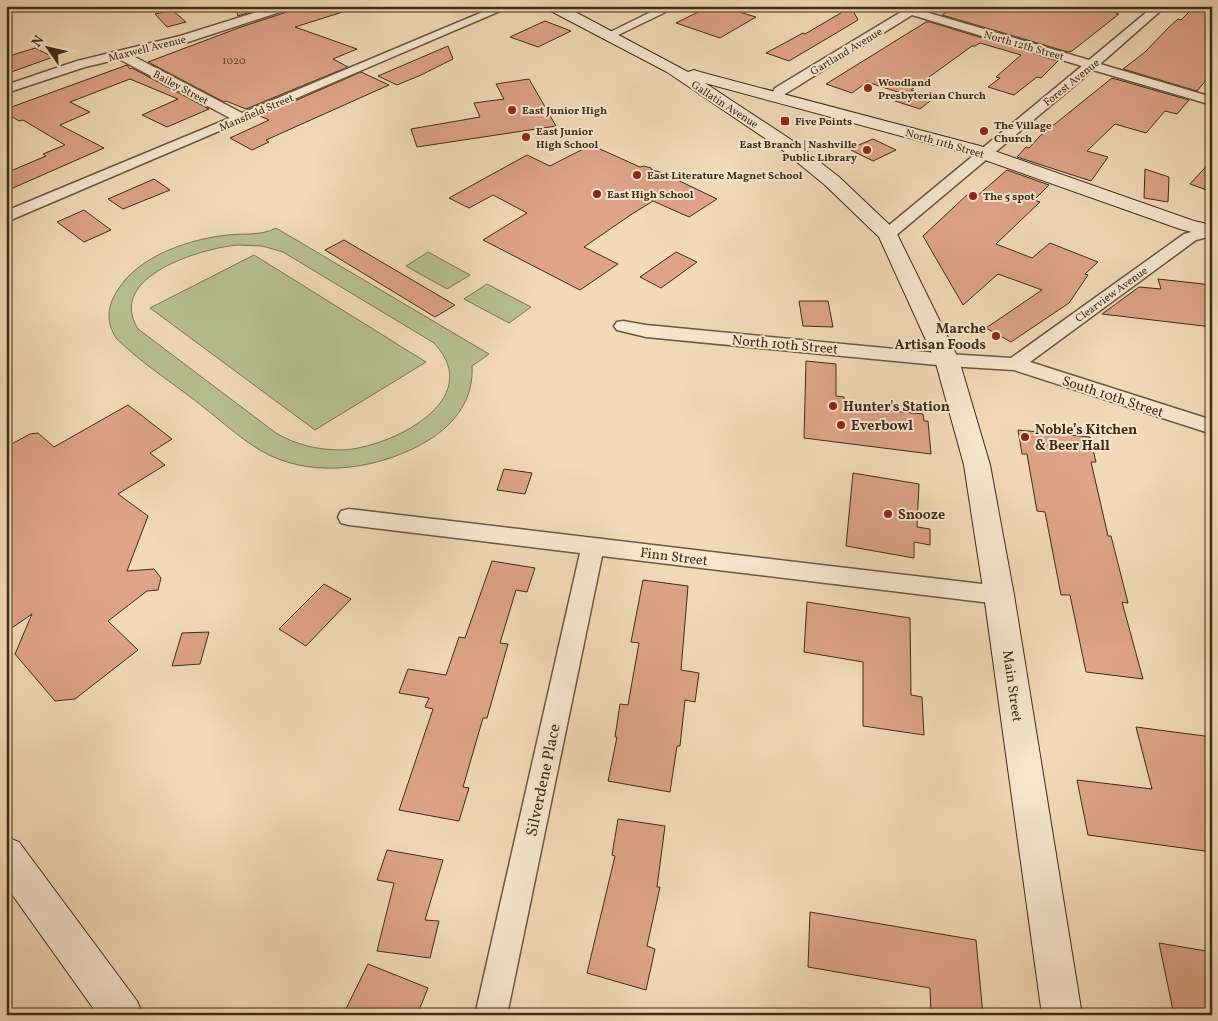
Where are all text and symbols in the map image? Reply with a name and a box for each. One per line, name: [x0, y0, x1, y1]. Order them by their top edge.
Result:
north arrow: [22, 22, 72, 72]
street label: Gartland Avenue: [808, 25, 886, 80]
street label: North 12th Street: [982, 28, 1066, 65]
text: N: [28, 32, 49, 51]
street label: Maxwell Avenue: [107, 33, 188, 66]
house number: 1020: [222, 54, 246, 69]
street label: Forest Avenue: [1041, 56, 1103, 110]
street label: Bailey Street: [150, 67, 211, 109]
place label: Woodland Presbyterian Church: [878, 76, 986, 104]
street label: Gallatin Avenue: [688, 78, 761, 133]
marker: Woodland Presbyterian Church: [862, 82, 874, 94]
street label: Mansfield Street: [217, 91, 296, 136]
marker: East Junior High: [506, 104, 518, 116]
place label: East Junior High: [522, 104, 607, 119]
marker: Five Points: [779, 115, 791, 127]
place label: Five Points: [795, 115, 852, 130]
place label: The Village Church: [994, 119, 1052, 147]
place label: East Junior High School: [536, 125, 599, 153]
marker: The Village Church: [978, 125, 990, 137]
street label: North 11th Street: [903, 126, 986, 163]
marker: East Junior High School: [520, 131, 532, 143]
place label: East Branch | Nashville Public Library: [740, 138, 858, 166]
marker: East Branch | Nashville Public Library: [861, 144, 873, 156]
marker: East Literature Magnet School: [631, 169, 643, 181]
place label: East Literature Magnet School: [647, 169, 803, 184]
marker: East High School: [591, 188, 603, 200]
place label: East High School: [607, 188, 694, 203]
marker: The 5 spot: [967, 190, 979, 202]
place label: The 5 spot: [983, 190, 1035, 205]
street label: Clearview Avenue: [1073, 264, 1151, 327]
place label: Marche Artisan Foods: [895, 320, 986, 355]
marker: Marche Artisan Foods: [990, 330, 1002, 342]
street label: North 10th Street: [731, 331, 839, 360]
street label: South 10th Street: [1059, 372, 1166, 423]
place label: Hunter's Station: [843, 398, 950, 417]
marker: Hunter's Station: [827, 400, 839, 412]
place label: Everbowl: [851, 417, 913, 436]
marker: Everbowl: [835, 419, 847, 431]
place label: Noble’s Kitchen & Beer Hall: [1035, 421, 1137, 456]
marker: Noble’s Kitchen & Beer Hall: [1019, 431, 1031, 443]
place label: Snooze: [898, 506, 945, 525]
marker: Snooze: [882, 508, 894, 520]
street label: Finn Street: [639, 544, 709, 571]
street label: Main Street: [997, 649, 1026, 723]
street label: Silverdene Place: [521, 722, 567, 839]

